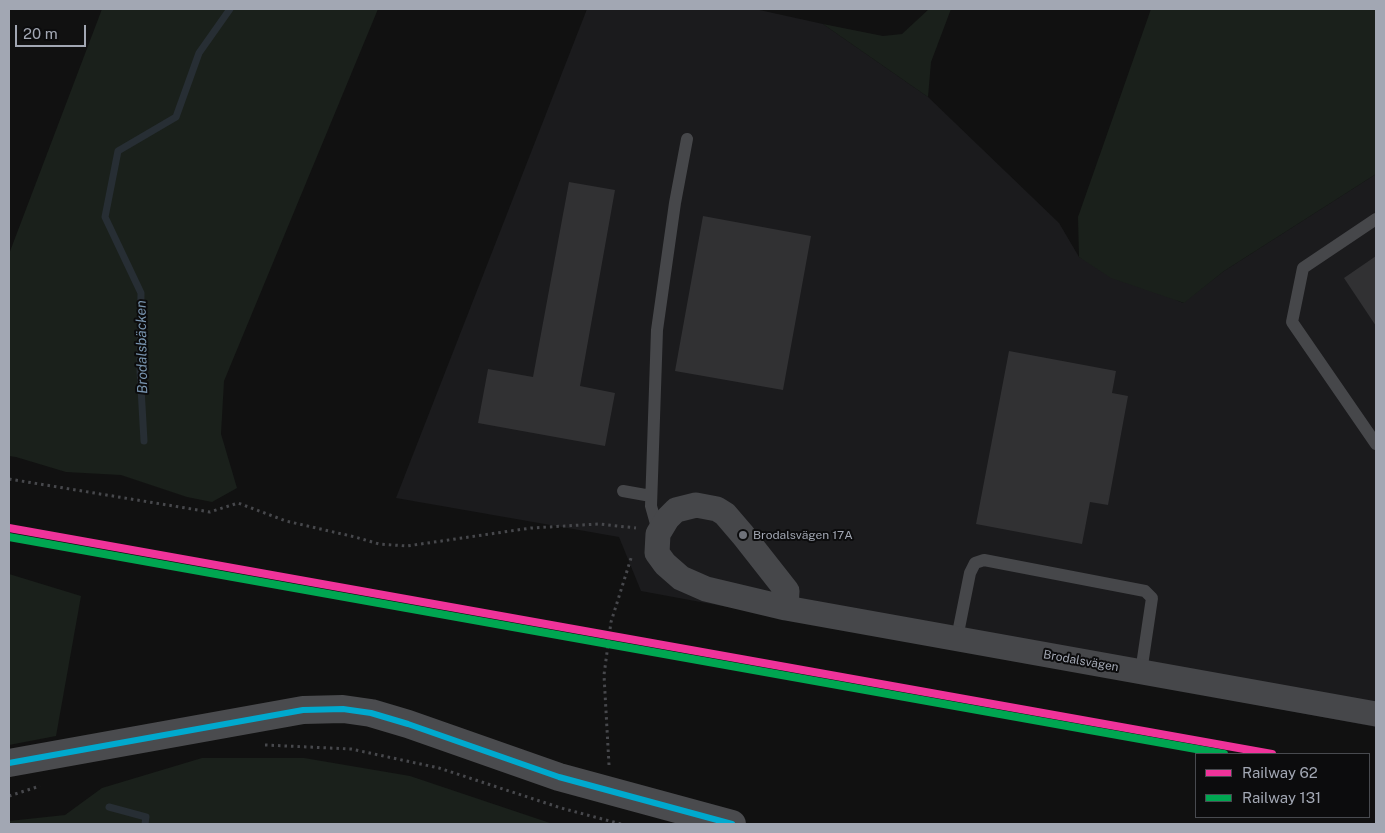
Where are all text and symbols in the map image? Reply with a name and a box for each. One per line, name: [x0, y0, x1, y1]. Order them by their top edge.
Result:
scale bar: [18, 15, 89, 47]
text: 20 m: [23, 25, 58, 42]
water label: Brodalsbäcken: [133, 300, 151, 394]
place label: Brodalsvägen 17A: [753, 528, 853, 542]
marker: Brodalsvägen 17A: [737, 529, 749, 541]
street label: Brodalsvägen: [1042, 647, 1120, 675]
legend: [1195, 753, 1370, 818]
text: Railway 62: [1242, 764, 1318, 781]
text: Railway 131: [1242, 789, 1321, 806]

